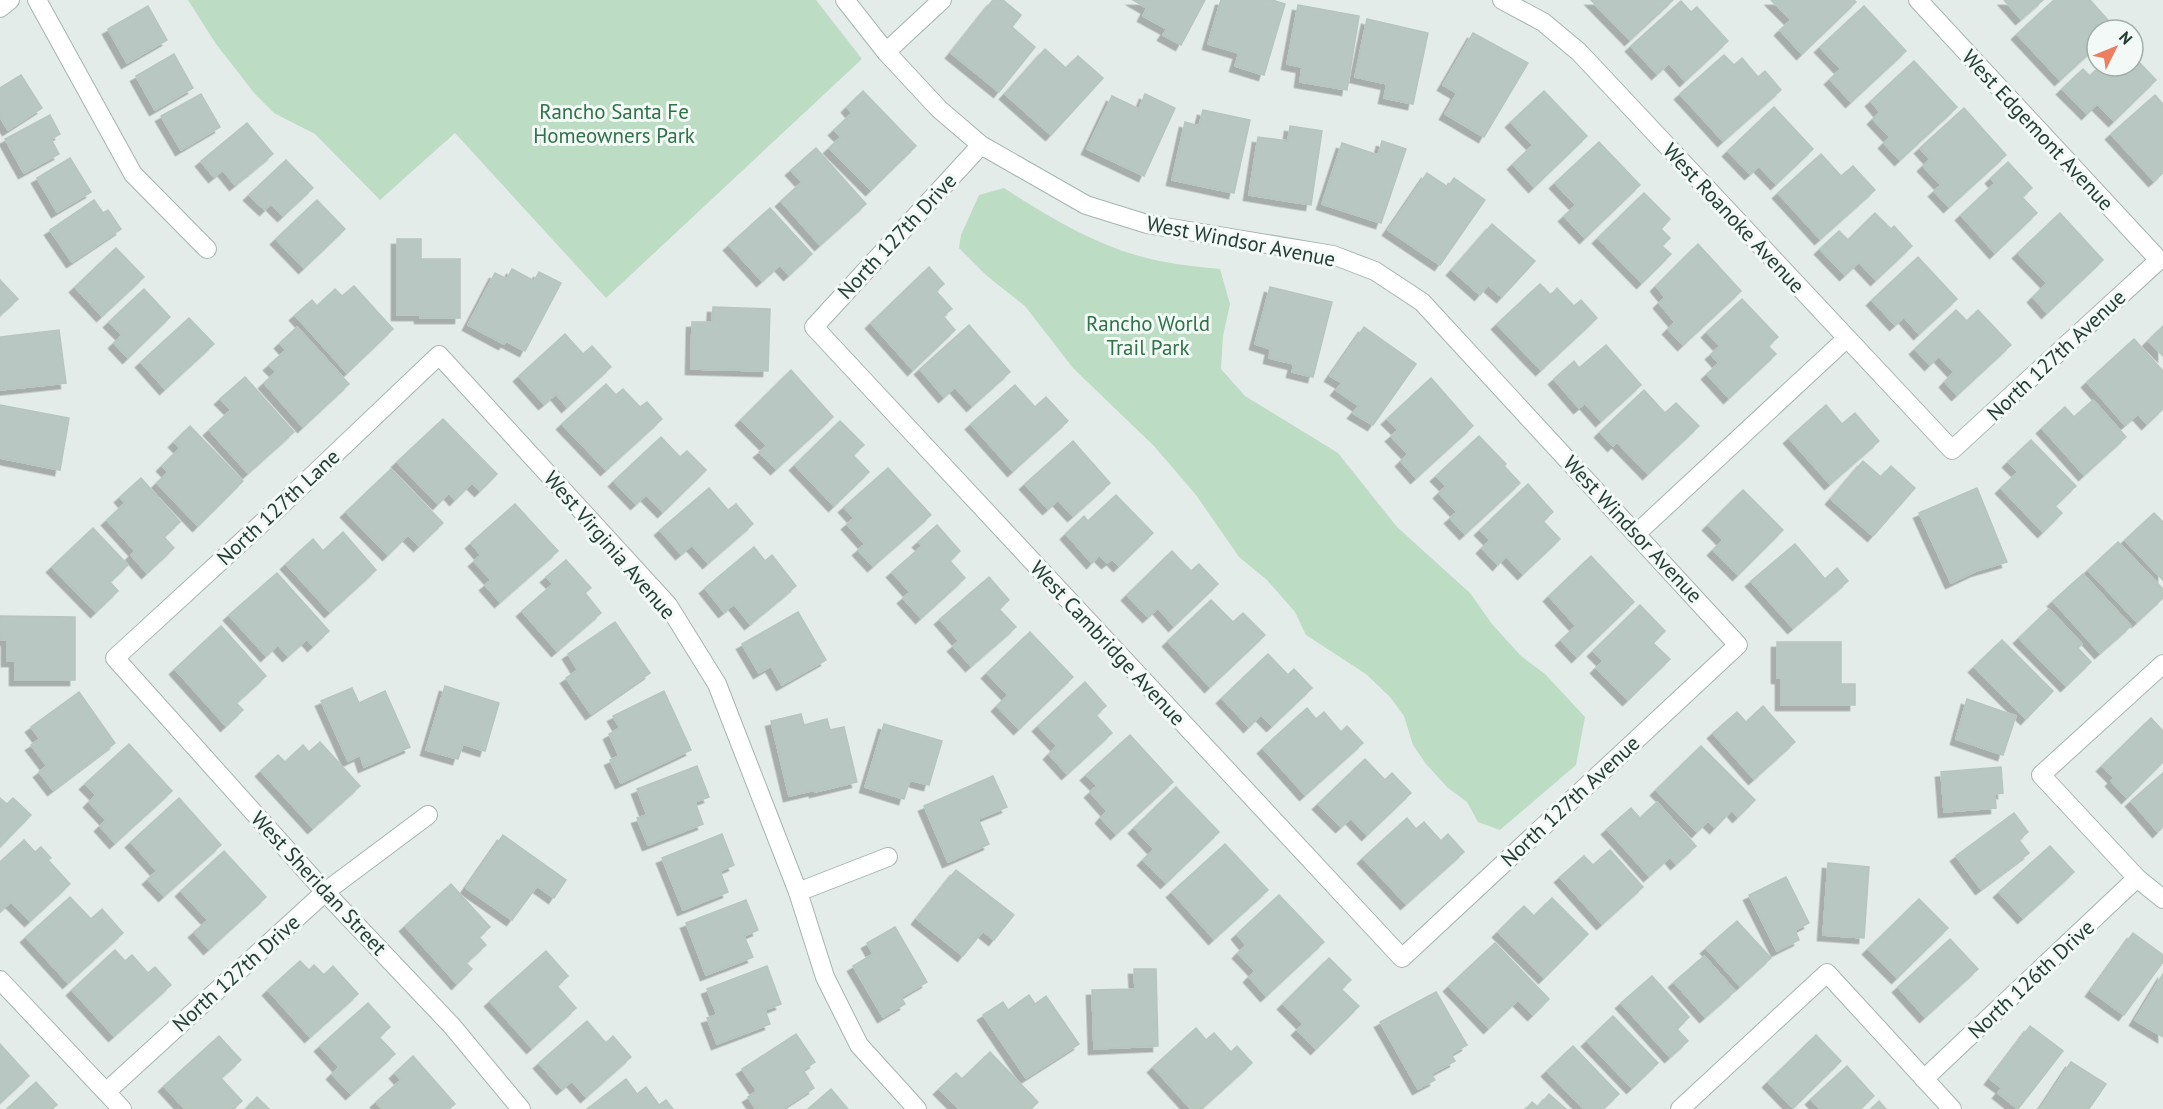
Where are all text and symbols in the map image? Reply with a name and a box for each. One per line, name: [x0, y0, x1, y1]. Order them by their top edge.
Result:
north arrow: [2085, 18, 2145, 78]
text: N: [2115, 27, 2137, 48]
street label: West Edgemont Avenue: [1956, 44, 2120, 216]
park label: Rancho Santa Fe Homeowners Park: [533, 98, 695, 149]
street label: West Roanoke Avenue: [1657, 137, 1811, 299]
street label: North 127th Drive: [832, 167, 962, 305]
street label: West Windsor Avenue: [1144, 209, 1338, 273]
street label: North 127th Avenue: [1981, 284, 2131, 426]
park label: Rancho World Trail Park: [1086, 310, 1210, 361]
street label: North 127th Lane: [211, 443, 345, 571]
street label: West Windsor Avenue: [1558, 450, 1708, 608]
street label: West Virginia Avenue: [538, 465, 682, 625]
street label: West Cambridge Avenue: [1025, 555, 1191, 731]
street label: North 127th Avenue: [1495, 730, 1645, 872]
street label: West Sheridan Street: [245, 805, 393, 961]
street label: North 127th Drive: [167, 909, 305, 1037]
street label: North 126th Drive: [1962, 914, 2100, 1044]

